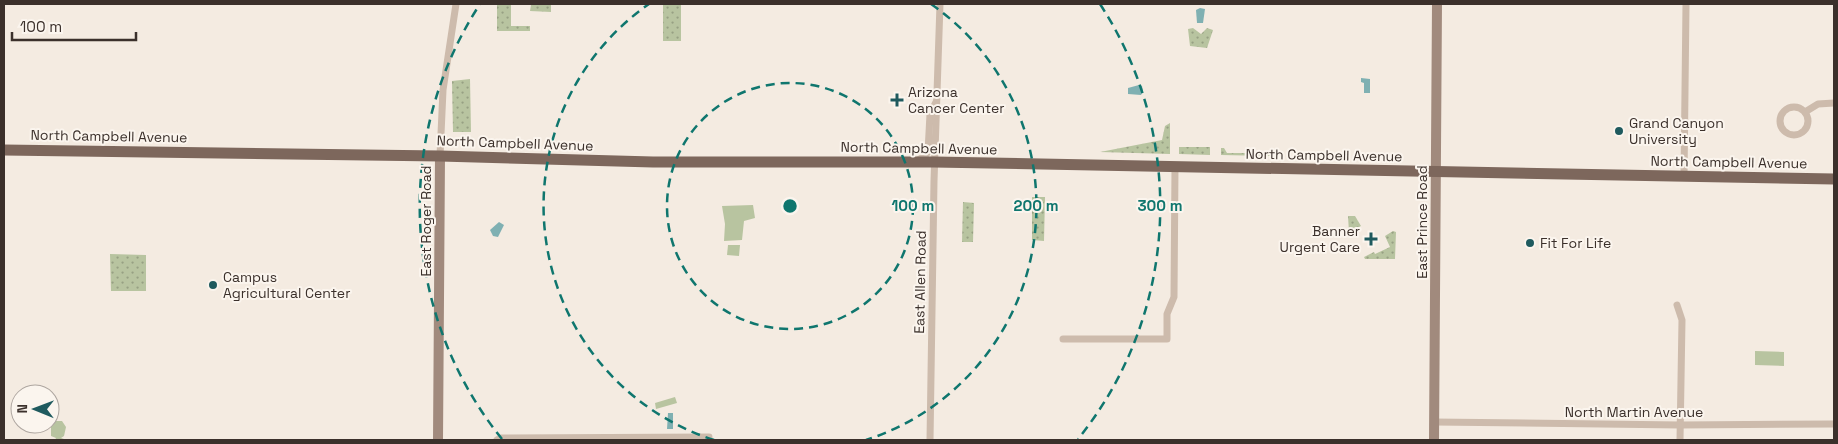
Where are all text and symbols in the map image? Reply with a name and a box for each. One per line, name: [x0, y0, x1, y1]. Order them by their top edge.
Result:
scale bar: [12, 10, 136, 42]
text: 100 m: [20, 17, 62, 36]
place label: Arizona Cancer Center: [908, 83, 1005, 117]
marker: Arizona Cancer Center: [890, 93, 904, 107]
place label: Grand Canyon University: [1629, 114, 1724, 148]
marker: Grand Canyon University: [1613, 125, 1625, 137]
street label: North Campbell Avenue: [30, 126, 188, 146]
street label: North Campbell Avenue: [436, 131, 594, 155]
street label: North Campbell Avenue: [840, 138, 998, 158]
street label: North Campbell Avenue: [1245, 145, 1403, 165]
street label: North Campbell Avenue: [1650, 152, 1808, 172]
street label: East Roger Road: [417, 165, 435, 277]
street label: East Prince Road: [1413, 165, 1431, 279]
text: 100 m: [892, 196, 934, 215]
text: 200 m: [1014, 196, 1058, 215]
text: 300 m: [1137, 196, 1183, 215]
centre of rings: [781, 197, 799, 215]
place label: Banner Urgent Care: [1280, 222, 1360, 256]
street label: East Allen Road: [910, 230, 930, 334]
marker: Banner Urgent Care: [1364, 232, 1378, 246]
place label: Fit For Life: [1540, 234, 1611, 252]
marker: Fit For Life: [1524, 237, 1536, 249]
place label: Campus Agricultural Center: [223, 268, 350, 302]
marker: Campus Agricultural Center: [207, 279, 219, 291]
north arrow: [10, 384, 60, 434]
street label: North Martin Avenue: [1565, 403, 1703, 421]
text: N: [13, 404, 31, 414]

